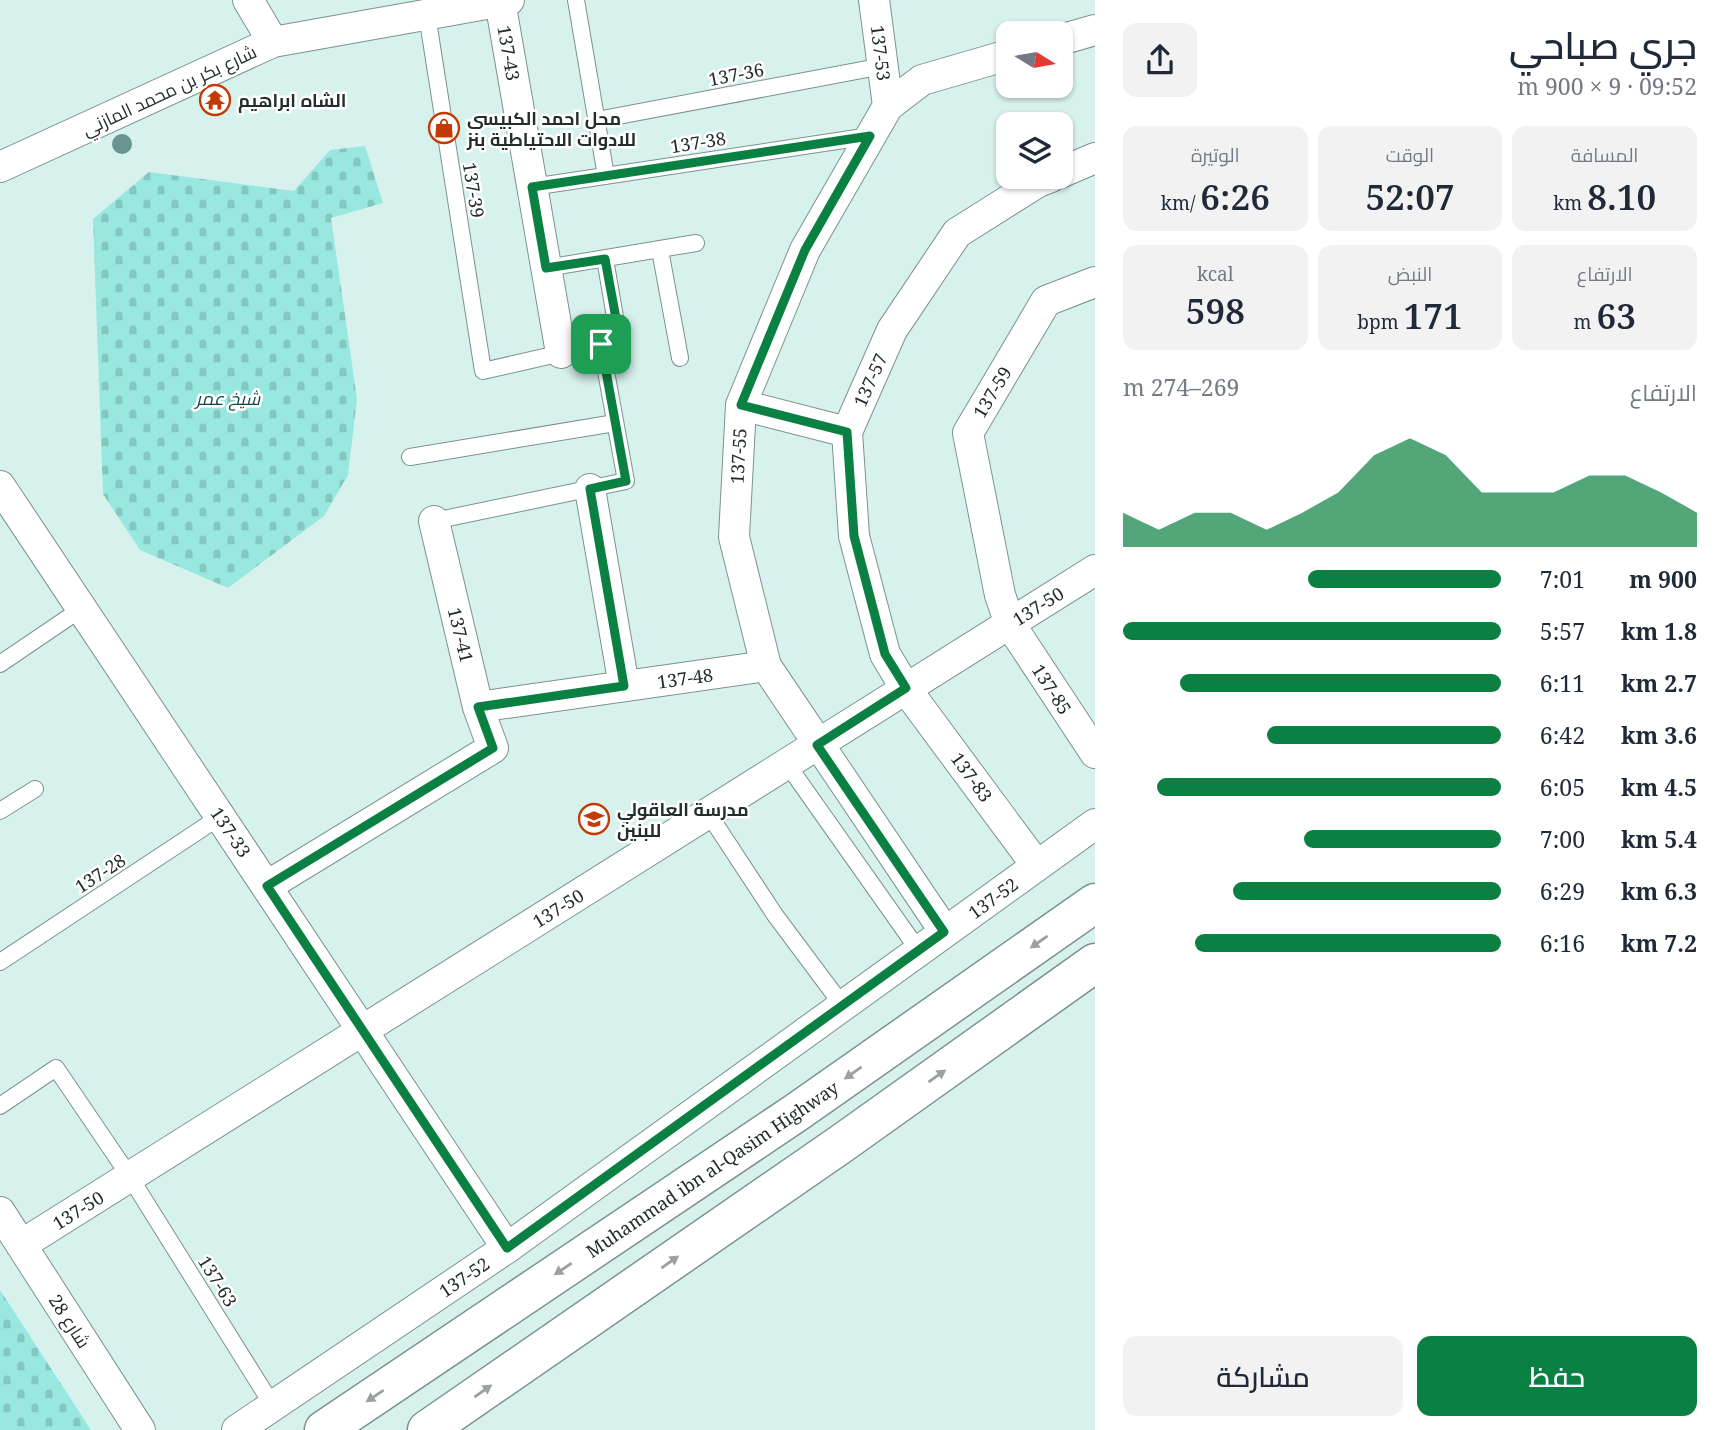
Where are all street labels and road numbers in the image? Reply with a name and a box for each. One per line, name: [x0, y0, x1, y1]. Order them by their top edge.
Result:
street label: 137-43: [492, 23, 526, 83]
street label: 137-53: [866, 24, 896, 82]
street label: شارع بكر بن محمد المازني: [78, 39, 261, 144]
street label: 137-36: [706, 57, 766, 91]
street label: 137-38: [669, 126, 727, 158]
street label: 137-39: [458, 161, 490, 219]
street label: 137-57: [848, 350, 892, 410]
street label: 137-59: [967, 362, 1017, 422]
street label: 137-55: [725, 427, 751, 485]
street label: 137-50: [1008, 581, 1068, 631]
street label: 137-41: [443, 605, 479, 665]
street label: 137-85: [1027, 659, 1077, 719]
street label: 137-48: [656, 662, 714, 694]
street label: 137-83: [946, 747, 998, 807]
street label: 137-33: [205, 802, 257, 862]
street label: 137-28: [70, 848, 130, 898]
street label: 137-52: [963, 872, 1023, 924]
street label: 137-50: [528, 883, 588, 933]
street label: Muhammad ibn al-Qasim Highway: [581, 1075, 844, 1263]
street label: 137-50: [48, 1185, 108, 1235]
street label: 137-63: [193, 1251, 243, 1311]
street label: 137-52: [434, 1251, 494, 1303]
street label: شارع 28: [43, 1289, 96, 1353]

